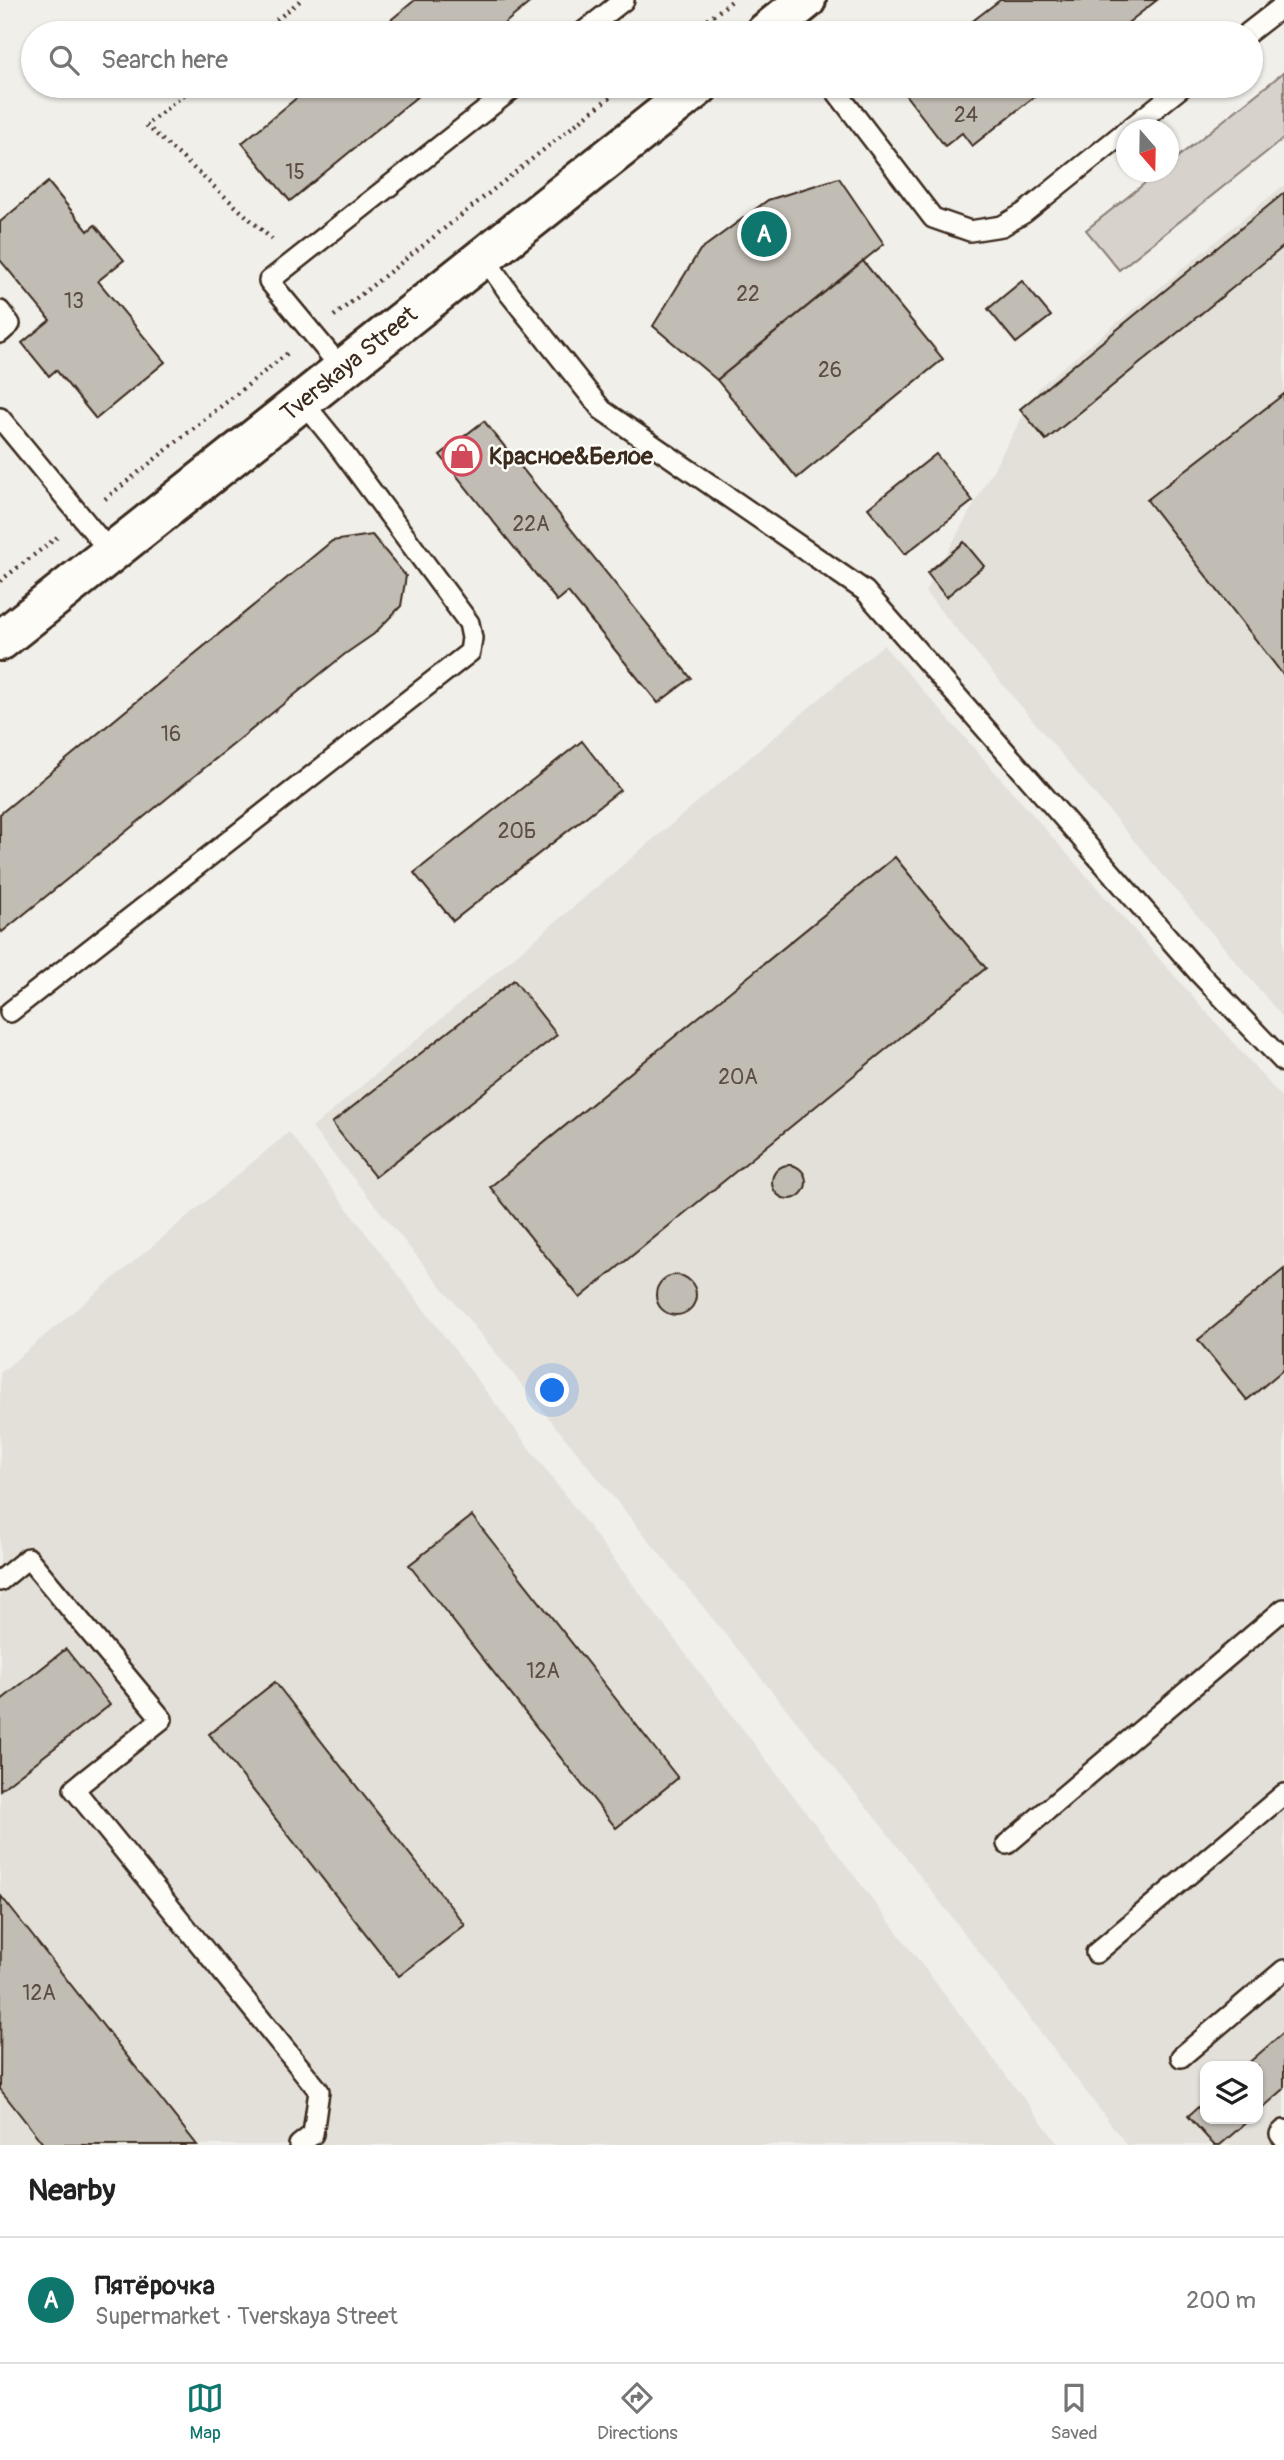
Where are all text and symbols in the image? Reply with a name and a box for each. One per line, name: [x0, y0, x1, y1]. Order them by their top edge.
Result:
search box: [21, 21, 1263, 98]
icon: search: [45, 41, 83, 79]
text: Search here: [101, 44, 228, 76]
house number: 24: [954, 102, 978, 129]
north arrow: [1116, 119, 1179, 182]
house number: 15: [285, 159, 305, 186]
pin: A: [741, 208, 787, 260]
house number: 22: [736, 281, 760, 308]
house number: 13: [64, 288, 84, 315]
street label: Tverskaya Street: [275, 300, 423, 428]
house number: 26: [818, 357, 842, 384]
shop icon: Красное&Белое: [441, 435, 483, 477]
place label: Красное&Белое: [489, 442, 654, 471]
house number: 22А: [512, 511, 550, 538]
house number: 16: [161, 721, 181, 748]
house number: 20Б: [498, 818, 536, 845]
house number: 20А: [718, 1064, 758, 1091]
your location: [535, 1373, 569, 1407]
house number: 12А: [526, 1658, 560, 1685]
house number: 12А: [22, 1980, 56, 2007]
map controls: [1200, 2061, 1263, 2124]
button: layers: [1200, 2061, 1263, 2124]
text: Nearby: [28, 2172, 115, 2209]
text: Пятёрочка: [95, 2270, 215, 2302]
text: A: [44, 2286, 58, 2315]
text: 200 m: [1186, 2286, 1256, 2315]
text: Supermarket · Tverskaya Street: [95, 2302, 398, 2331]
tab: Map: [186, 2379, 224, 2445]
tab: Directions: [597, 2379, 678, 2445]
tab: Saved: [1050, 2379, 1098, 2445]

